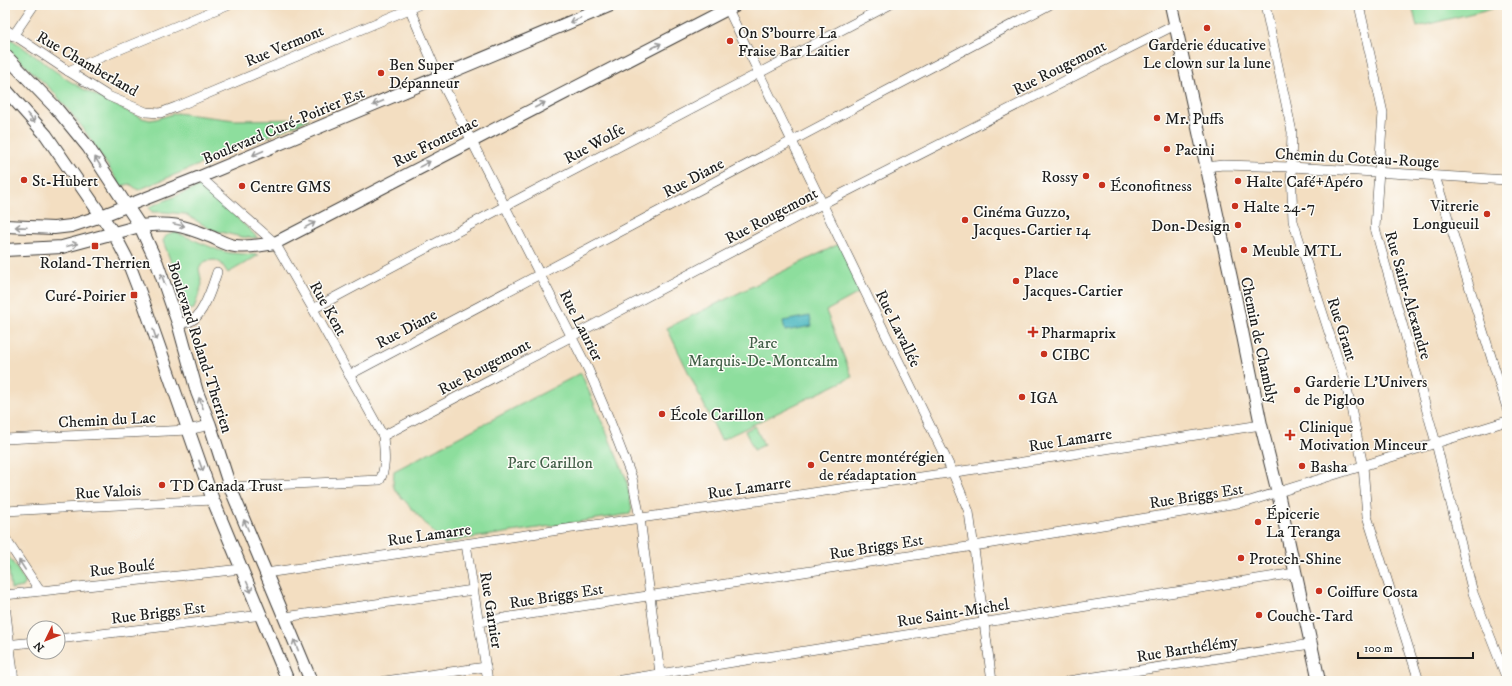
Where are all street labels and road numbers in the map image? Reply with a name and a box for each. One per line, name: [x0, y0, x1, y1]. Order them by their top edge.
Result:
street label: Rue Vermont: [242, 20, 327, 71]
street label: Rue Chamberland: [33, 27, 142, 101]
street label: Rue Rougemont: [1009, 36, 1109, 100]
street label: Boulevard Curé-Poirier Est: [199, 83, 368, 169]
street label: Rue Frontenac: [389, 112, 482, 172]
street label: Rue Wolfe: [560, 119, 629, 168]
street label: Chemin du Coteau-Rouge: [1274, 144, 1440, 172]
street label: Rue Diane: [660, 153, 728, 202]
street label: Rue Rougemont: [722, 183, 821, 249]
street label: Rue Saint-Alexandre: [1380, 229, 1436, 362]
street label: Boulevard Roland-Therrien: [163, 259, 237, 436]
street label: Chemin de Chambly: [1236, 275, 1282, 406]
street label: Rue Kent: [305, 278, 351, 339]
street label: Rue Laurier: [555, 287, 608, 364]
street label: Rue Lavallée: [871, 287, 926, 371]
street label: Rue Grant: [1322, 295, 1362, 364]
street label: Rue Diane: [373, 304, 441, 353]
street label: Rue Rougemont: [435, 334, 534, 400]
street label: Chemin du Lac: [58, 407, 157, 433]
street label: Rue Lamarre: [1027, 423, 1114, 456]
street label: Rue Lamarre: [706, 472, 793, 504]
street label: Rue Briggs Est: [1148, 479, 1244, 513]
street label: Rue Valois: [74, 480, 142, 504]
street label: Rue Lamarre: [386, 519, 473, 551]
street label: Rue Briggs Est: [828, 530, 924, 564]
street label: Rue Boulé: [89, 555, 156, 581]
street label: Rue Garnier: [475, 570, 507, 650]
street label: Rue Briggs Est: [508, 579, 604, 613]
street label: Rue Saint-Michel: [896, 594, 1011, 632]
street label: Rue Briggs Est: [110, 597, 206, 629]
street label: Rue Barthélémy: [1135, 631, 1240, 667]

